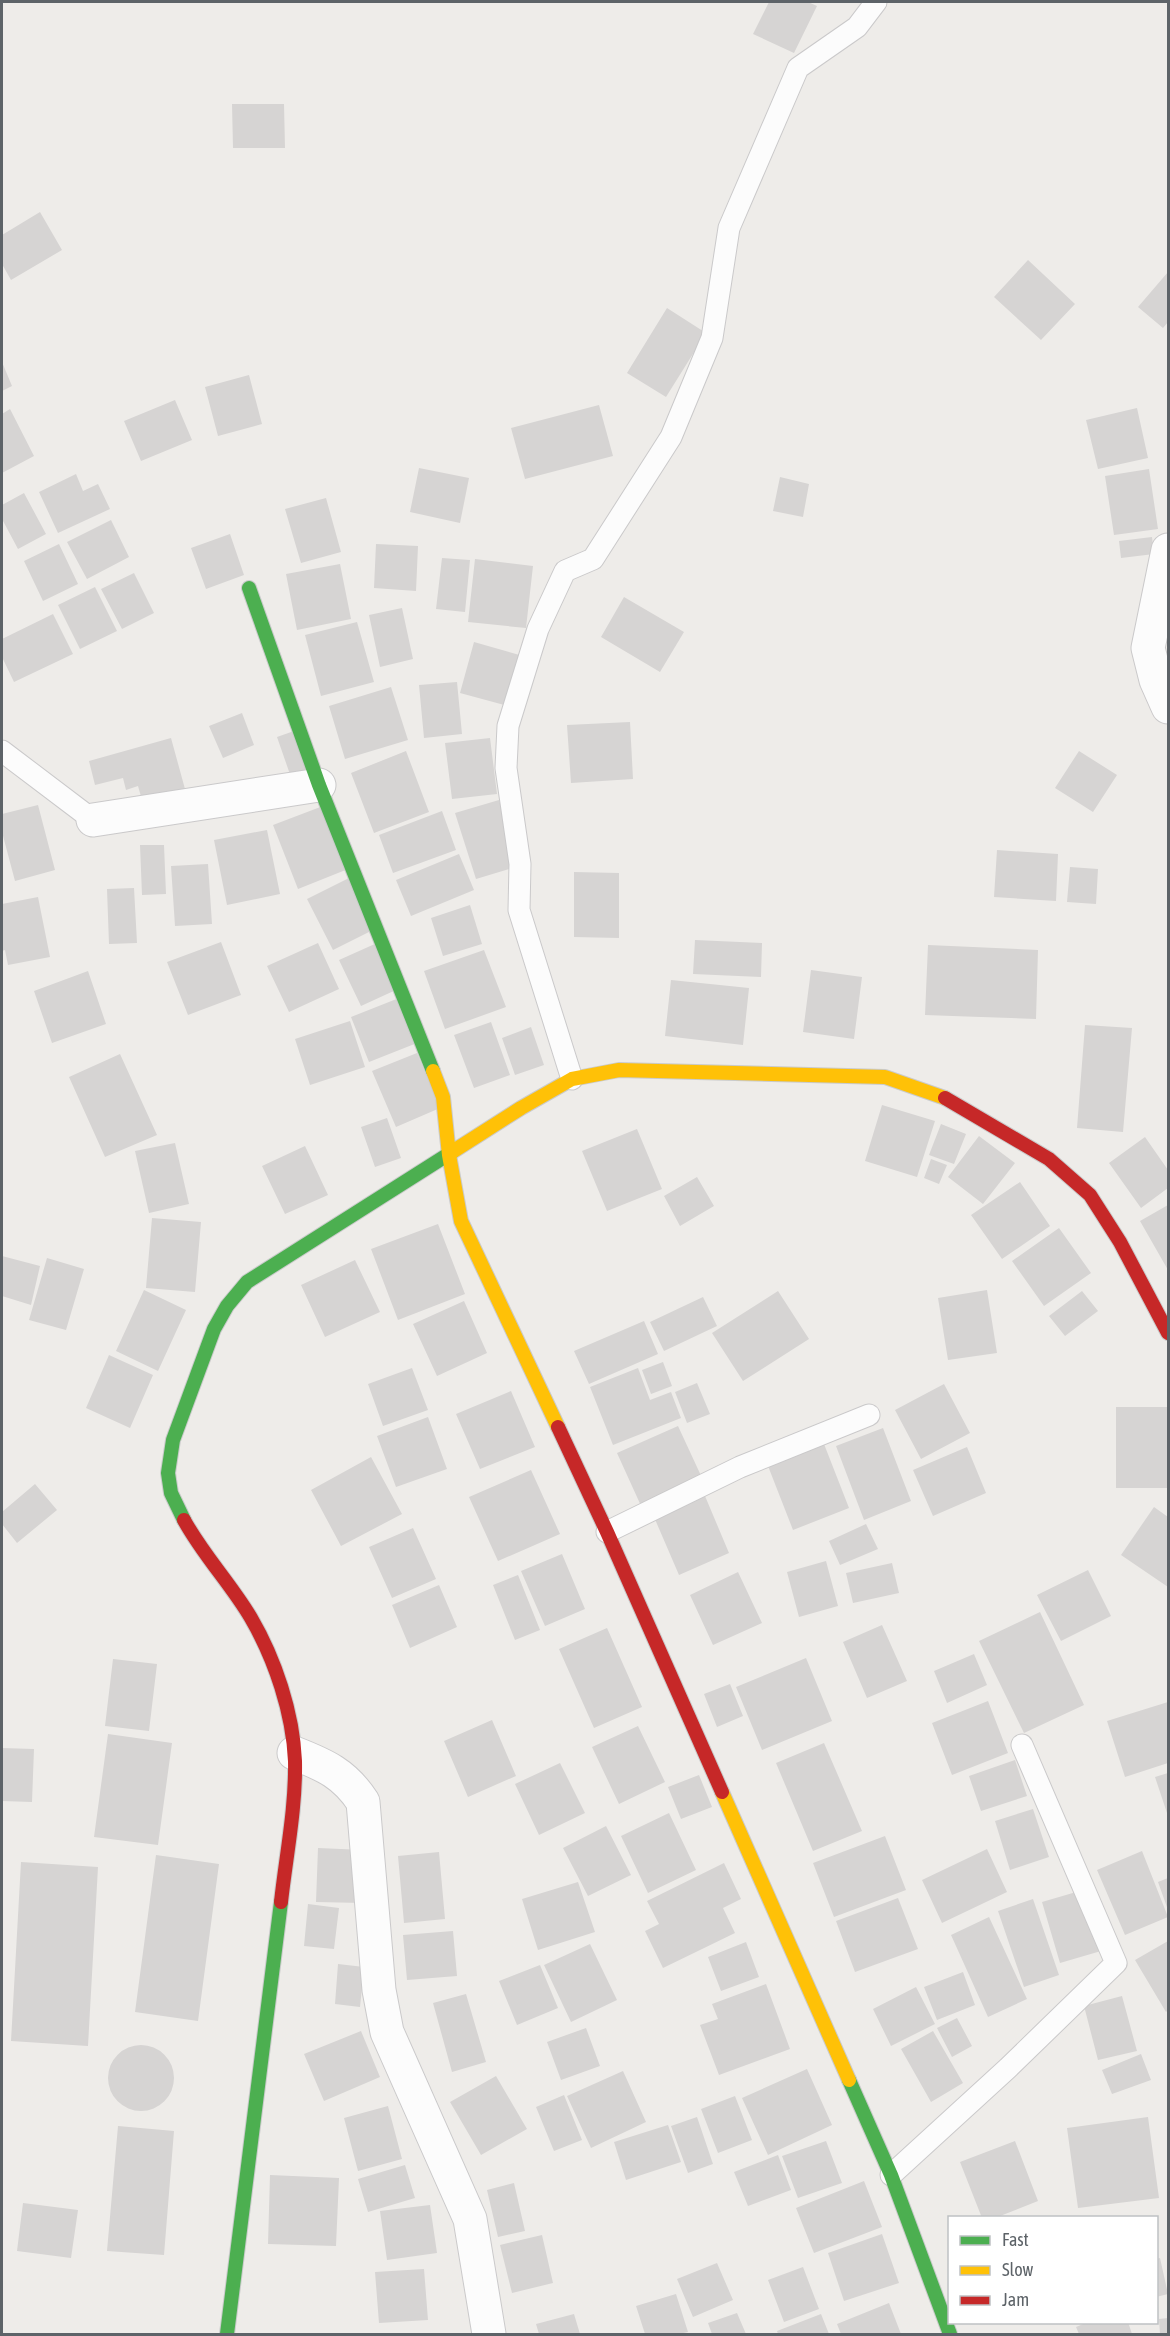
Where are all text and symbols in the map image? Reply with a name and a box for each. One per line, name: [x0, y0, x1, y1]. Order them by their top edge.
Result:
legend: [948, 2216, 1158, 2324]
text: Fast: [1002, 2229, 1029, 2250]
text: Slow: [1002, 2259, 1033, 2280]
text: Jam: [1002, 2289, 1029, 2310]

